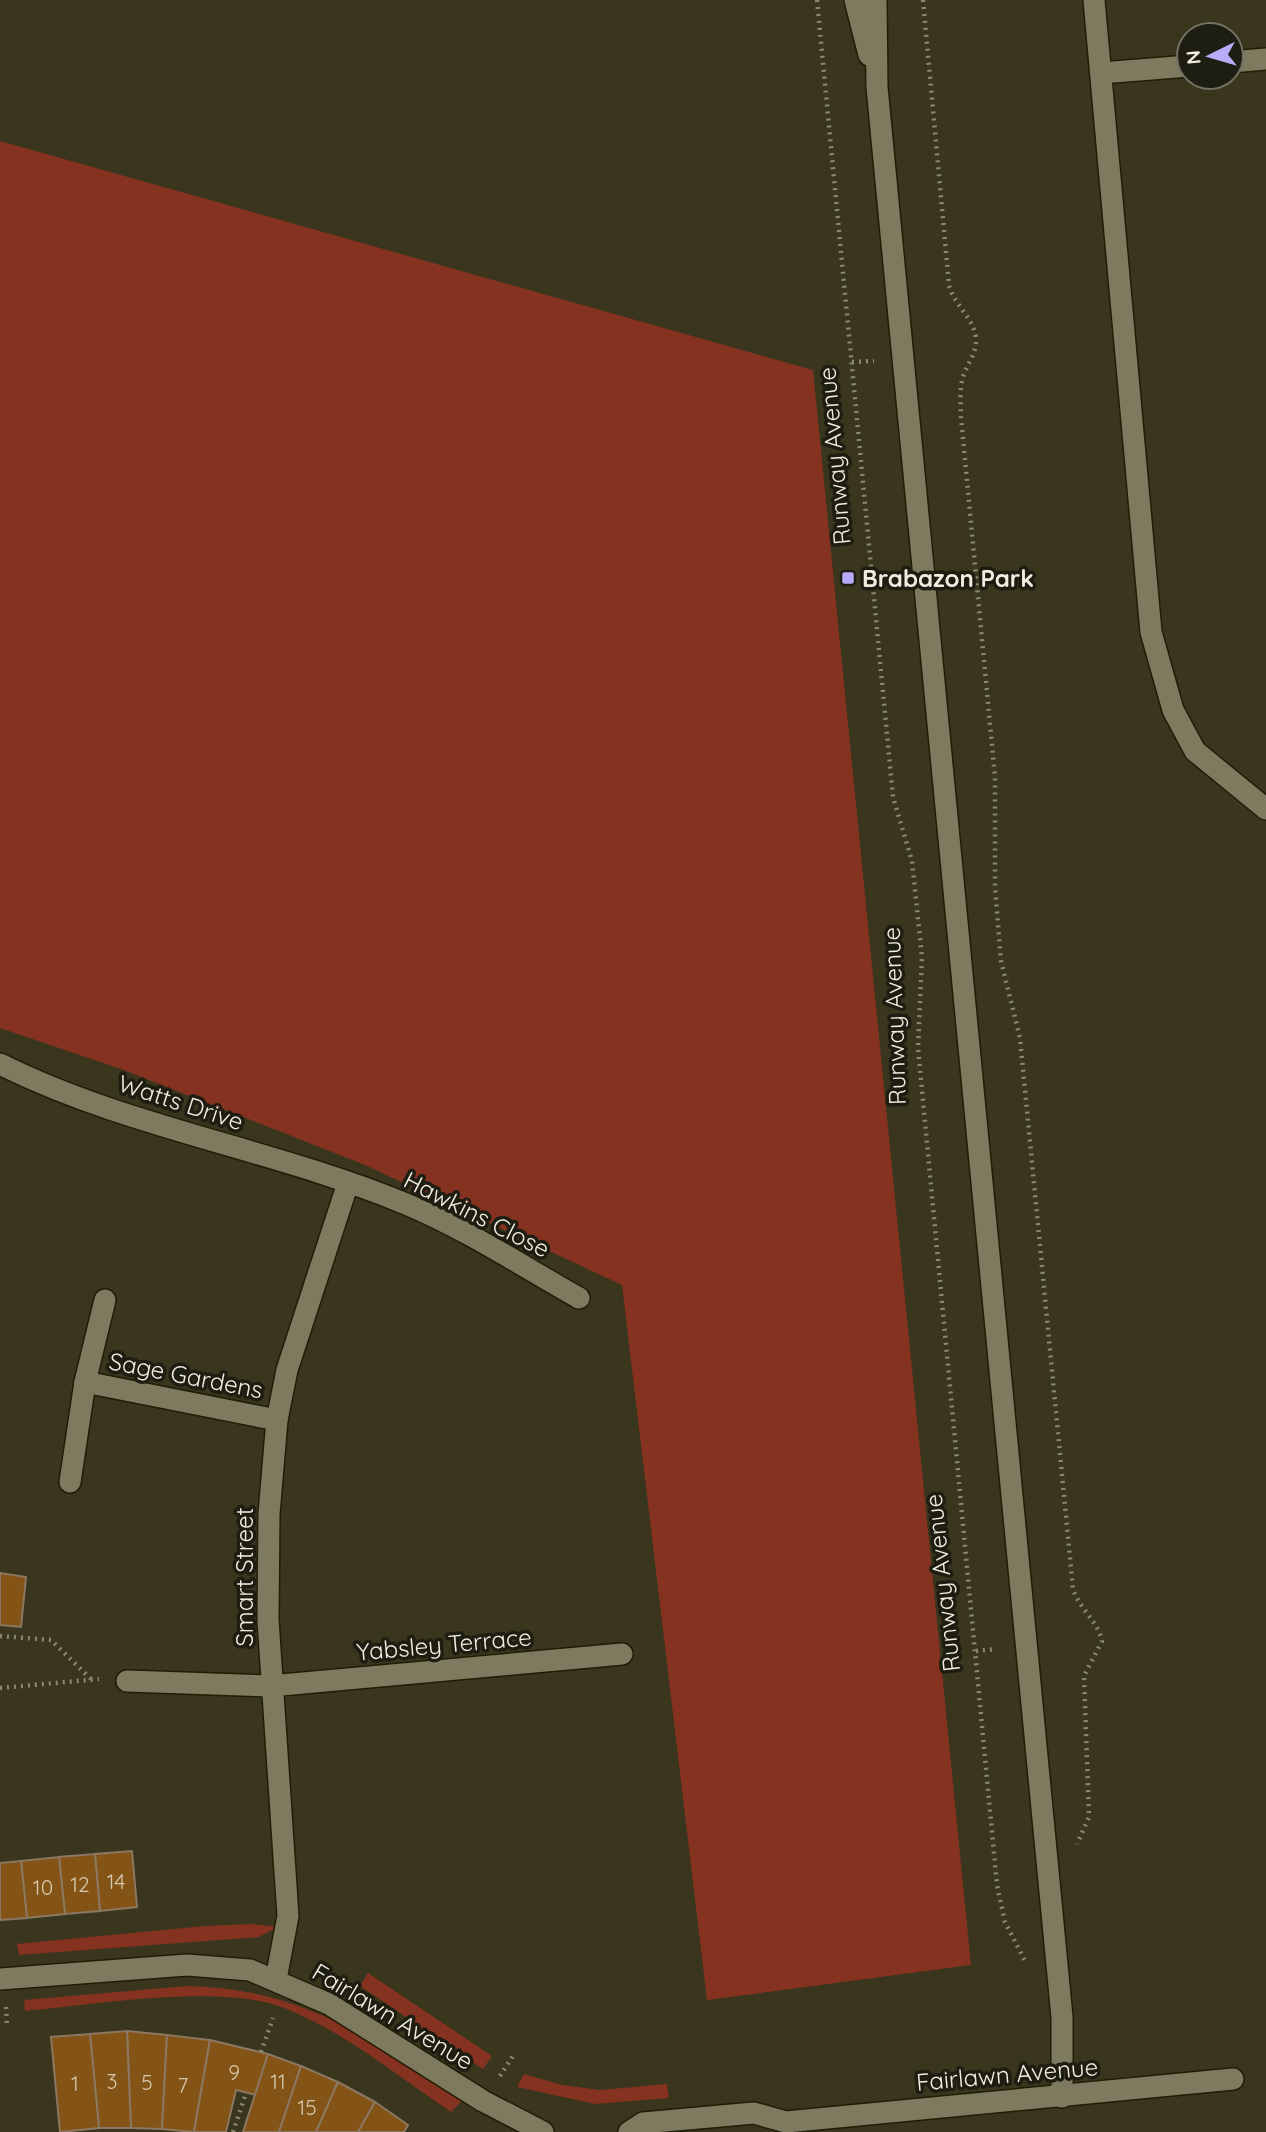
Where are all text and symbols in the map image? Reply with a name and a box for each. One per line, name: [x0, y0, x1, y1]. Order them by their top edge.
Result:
north arrow: [1175, 21, 1245, 91]
text: N: [1181, 49, 1206, 65]
street label: Runway Avenue: [811, 366, 857, 546]
place label: Brabazon Park: [862, 563, 1034, 593]
marker: Brabazon Park: [840, 570, 856, 586]
street label: Runway Avenue: [876, 926, 912, 1106]
street label: Watts Drive: [115, 1068, 247, 1136]
street label: Hawkins Close: [399, 1164, 555, 1264]
street label: Sage Gardens: [106, 1345, 266, 1405]
street label: Runway Avenue: [918, 1493, 966, 1673]
street label: Smart Street: [229, 1507, 259, 1647]
street label: Yabsley Terrace: [355, 1621, 533, 1667]
house number: 14: [107, 1868, 125, 1894]
house number: 12: [70, 1871, 90, 1897]
house number: 10: [33, 1874, 53, 1900]
street label: Fairlawn Avenue: [307, 1956, 479, 2076]
street label: Fairlawn Avenue: [915, 2051, 1099, 2097]
house number: 9: [228, 2059, 240, 2085]
house number: 3: [106, 2068, 118, 2094]
house number: 11: [270, 2068, 286, 2094]
house number: 5: [141, 2069, 153, 2095]
house number: 1: [71, 2070, 79, 2096]
house number: 7: [178, 2072, 189, 2098]
house number: 15: [297, 2094, 317, 2120]

